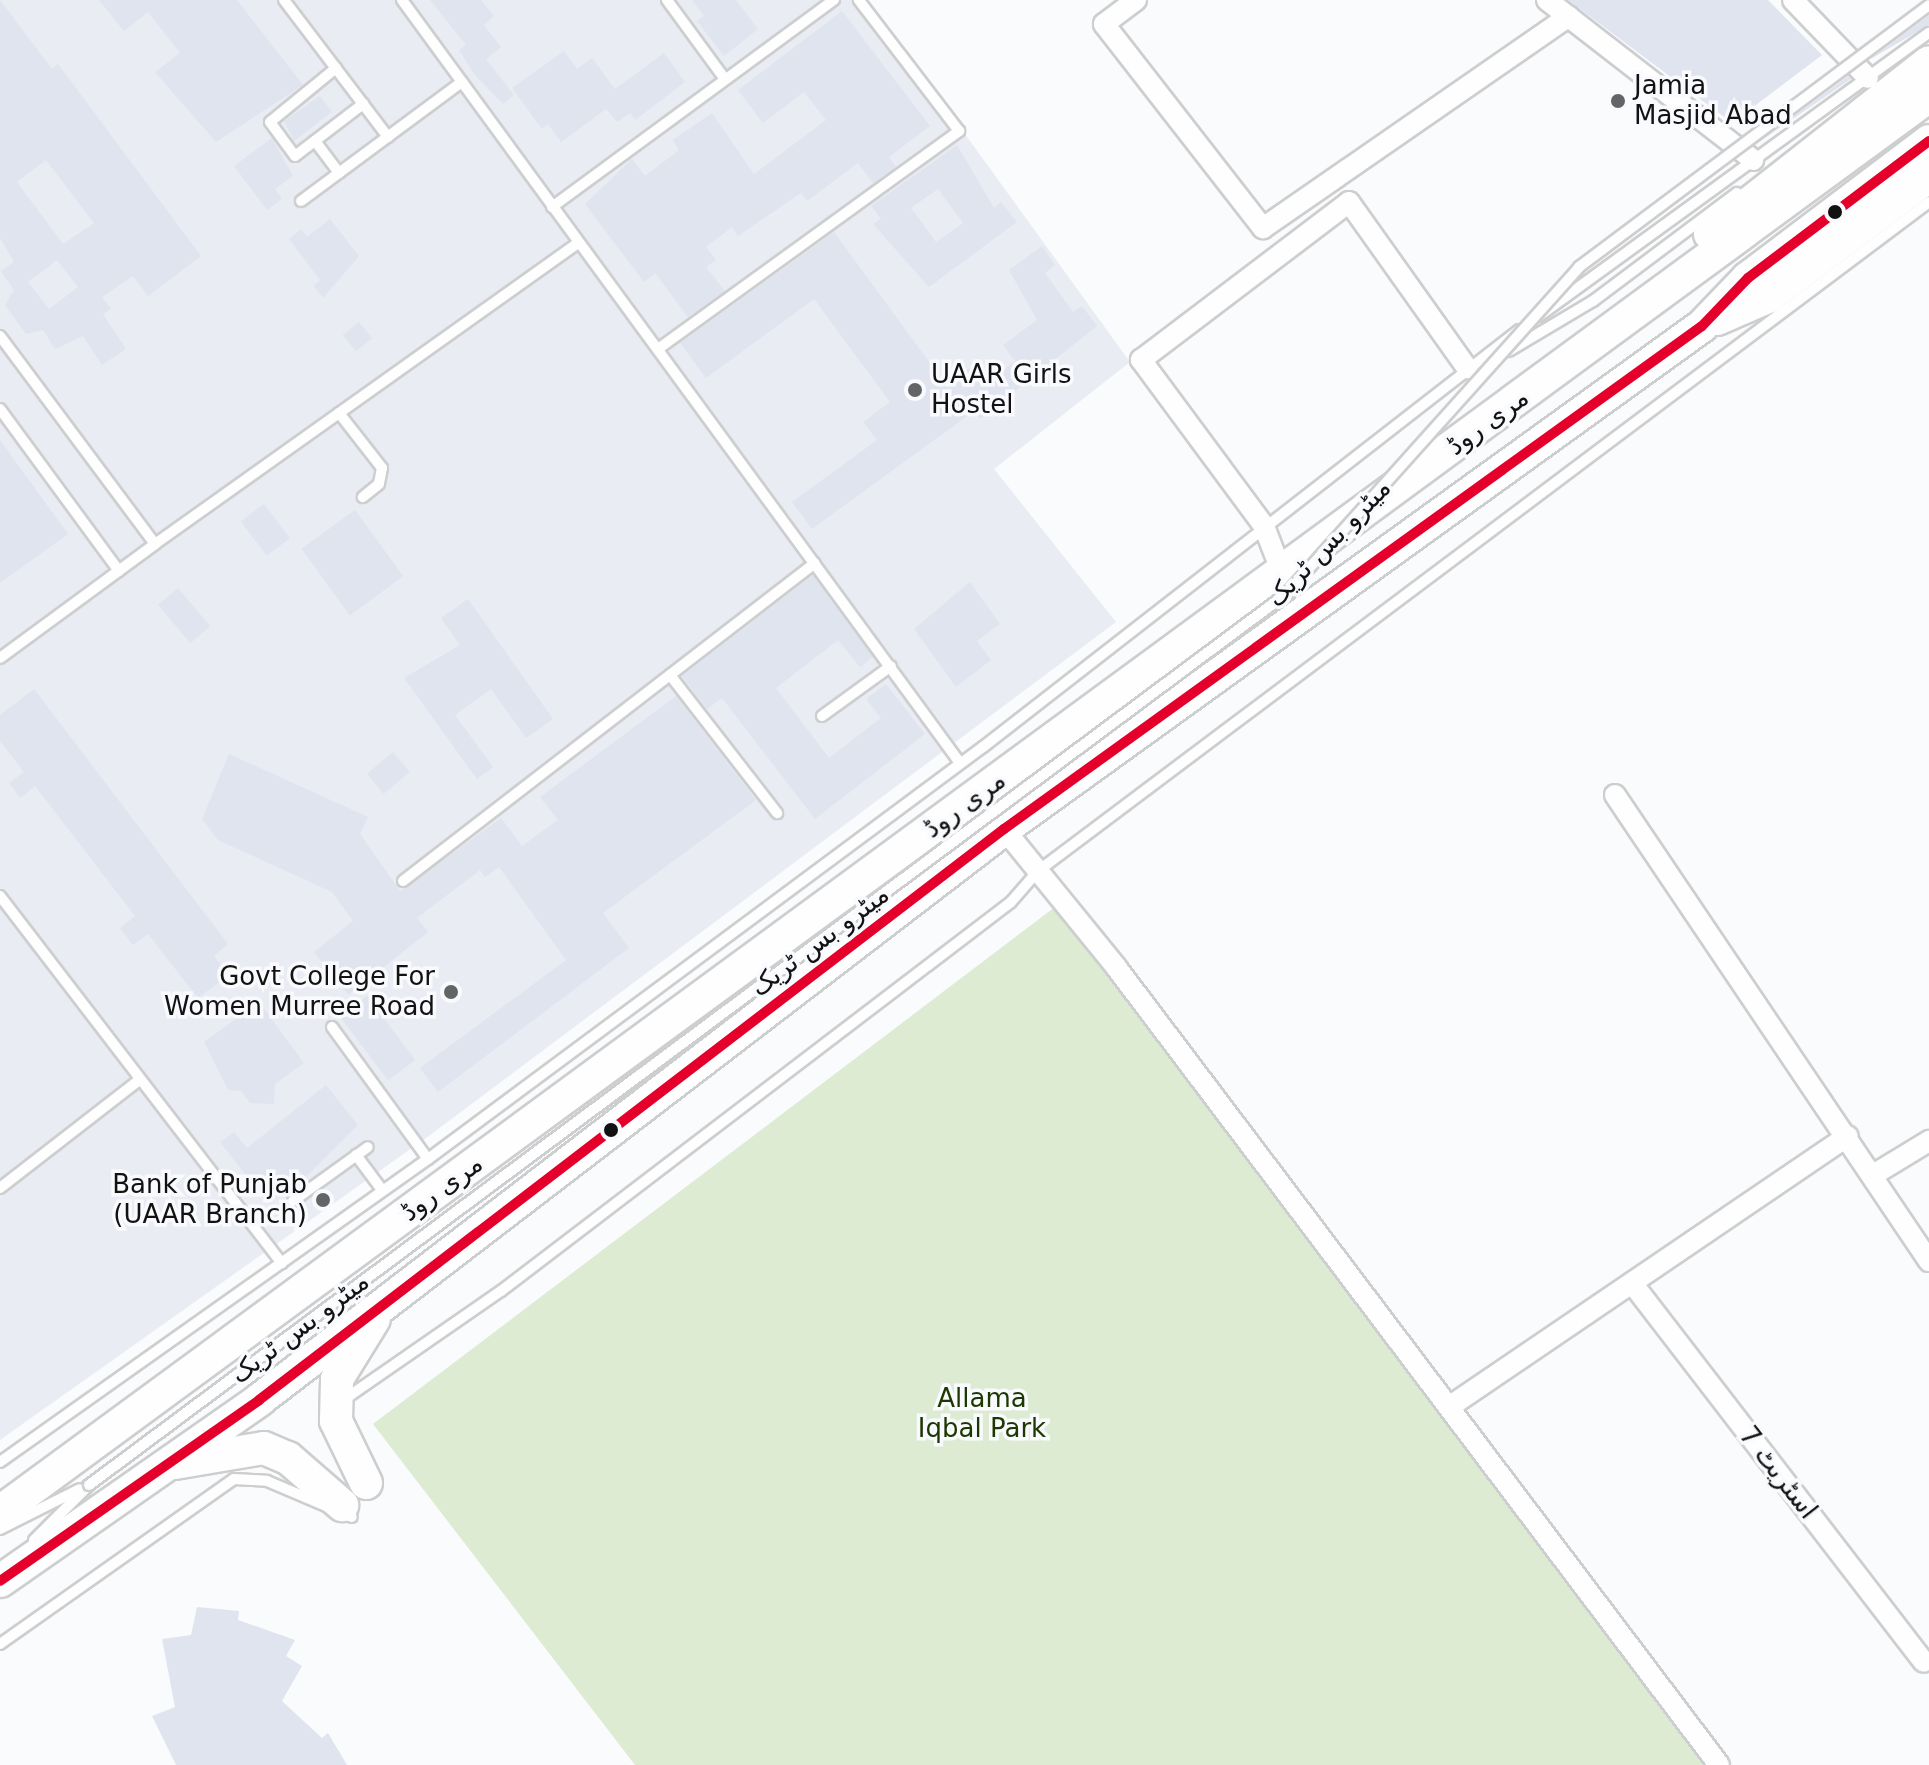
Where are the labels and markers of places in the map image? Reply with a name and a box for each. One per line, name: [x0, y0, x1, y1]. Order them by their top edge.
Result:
place label: Jamia Masjid Abad: [1634, 70, 1792, 132]
marker: Jamia Masjid Abad: [1609, 92, 1627, 110]
unlabelled marker: [1827, 204, 1843, 220]
place label: UAAR Girls Hostel: [931, 359, 1071, 420]
marker: UAAR Girls Hostel: [906, 381, 924, 399]
place label: Govt College For Women Murree Road: [164, 961, 435, 1022]
marker: Govt College For Women Murree Road: [442, 983, 460, 1001]
unlabelled marker: [603, 1122, 619, 1138]
place label: Bank of Punjab (UAAR Branch): [112, 1169, 307, 1230]
marker: Bank of Punjab (UAAR Branch): [314, 1191, 332, 1209]

